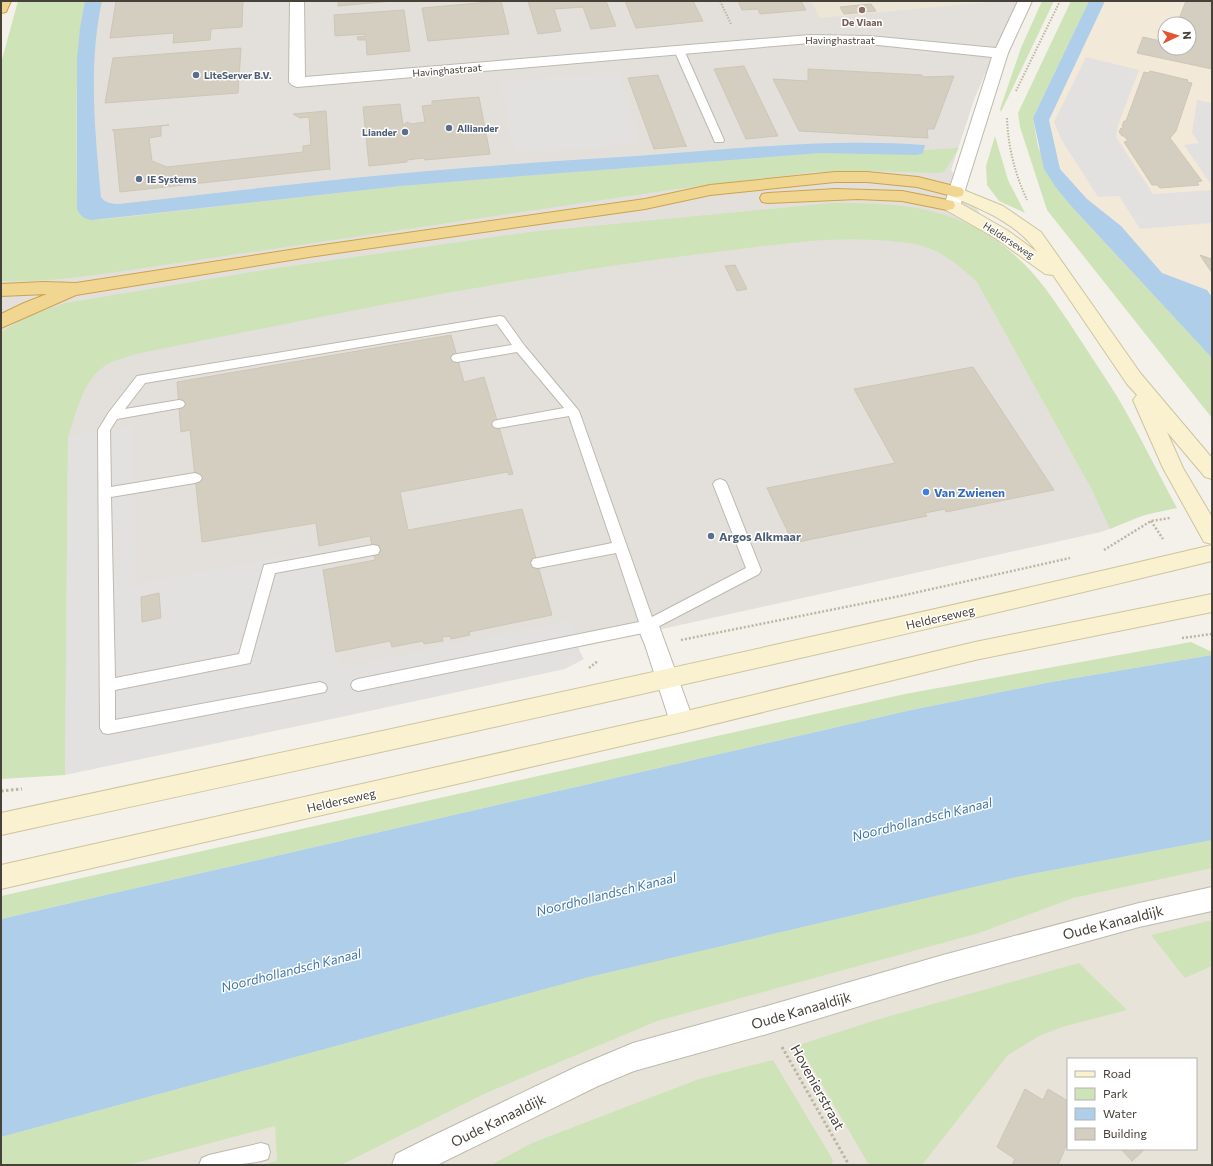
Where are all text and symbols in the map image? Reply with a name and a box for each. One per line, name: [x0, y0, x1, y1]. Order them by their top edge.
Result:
marker: De Viaan: [857, 5, 867, 15]
place label: De Viaan: [842, 16, 883, 28]
north arrow: [1157, 16, 1197, 56]
text: N: [1181, 31, 1194, 40]
street label: Havinghastraat: [805, 34, 875, 46]
street label: Havinghastraat: [412, 61, 482, 79]
place label: LiteServer B.V.: [204, 69, 272, 81]
marker: LiteServer B.V.: [191, 70, 201, 80]
place label: Alliander: [457, 122, 499, 134]
marker: Alliander: [444, 123, 454, 133]
place label: Liander: [362, 126, 397, 138]
marker: Liander: [400, 127, 410, 137]
place label: IE Systems: [147, 173, 197, 185]
marker: IE Systems: [134, 174, 144, 184]
street label: Helderseweg: [981, 219, 1037, 261]
place label: Van Zwienen: [934, 485, 1005, 499]
marker: Van Zwienen: [921, 487, 931, 497]
place label: Argos Alkmaar: [719, 529, 801, 543]
marker: Argos Alkmaar: [706, 531, 716, 541]
street label: Helderseweg: [904, 602, 976, 632]
street label: Helderseweg: [305, 785, 377, 815]
water label: Noordhollandsch Kanaal: [850, 794, 994, 844]
water label: Noordhollandsch Kanaal: [534, 869, 678, 919]
street label: Oude Kanaaldijk: [1061, 901, 1166, 943]
water label: Noordhollandsch Kanaal: [219, 945, 363, 995]
street label: Oude Kanaaldijk: [749, 987, 853, 1032]
street label: Hovenierstraat: [787, 1041, 849, 1133]
legend: [1067, 1058, 1197, 1150]
text: Road: [1103, 1066, 1131, 1080]
text: Park: [1103, 1086, 1129, 1100]
street label: Oude Kanaaldijk: [448, 1090, 548, 1150]
text: Water: [1103, 1106, 1137, 1120]
text: Building: [1103, 1126, 1147, 1140]

